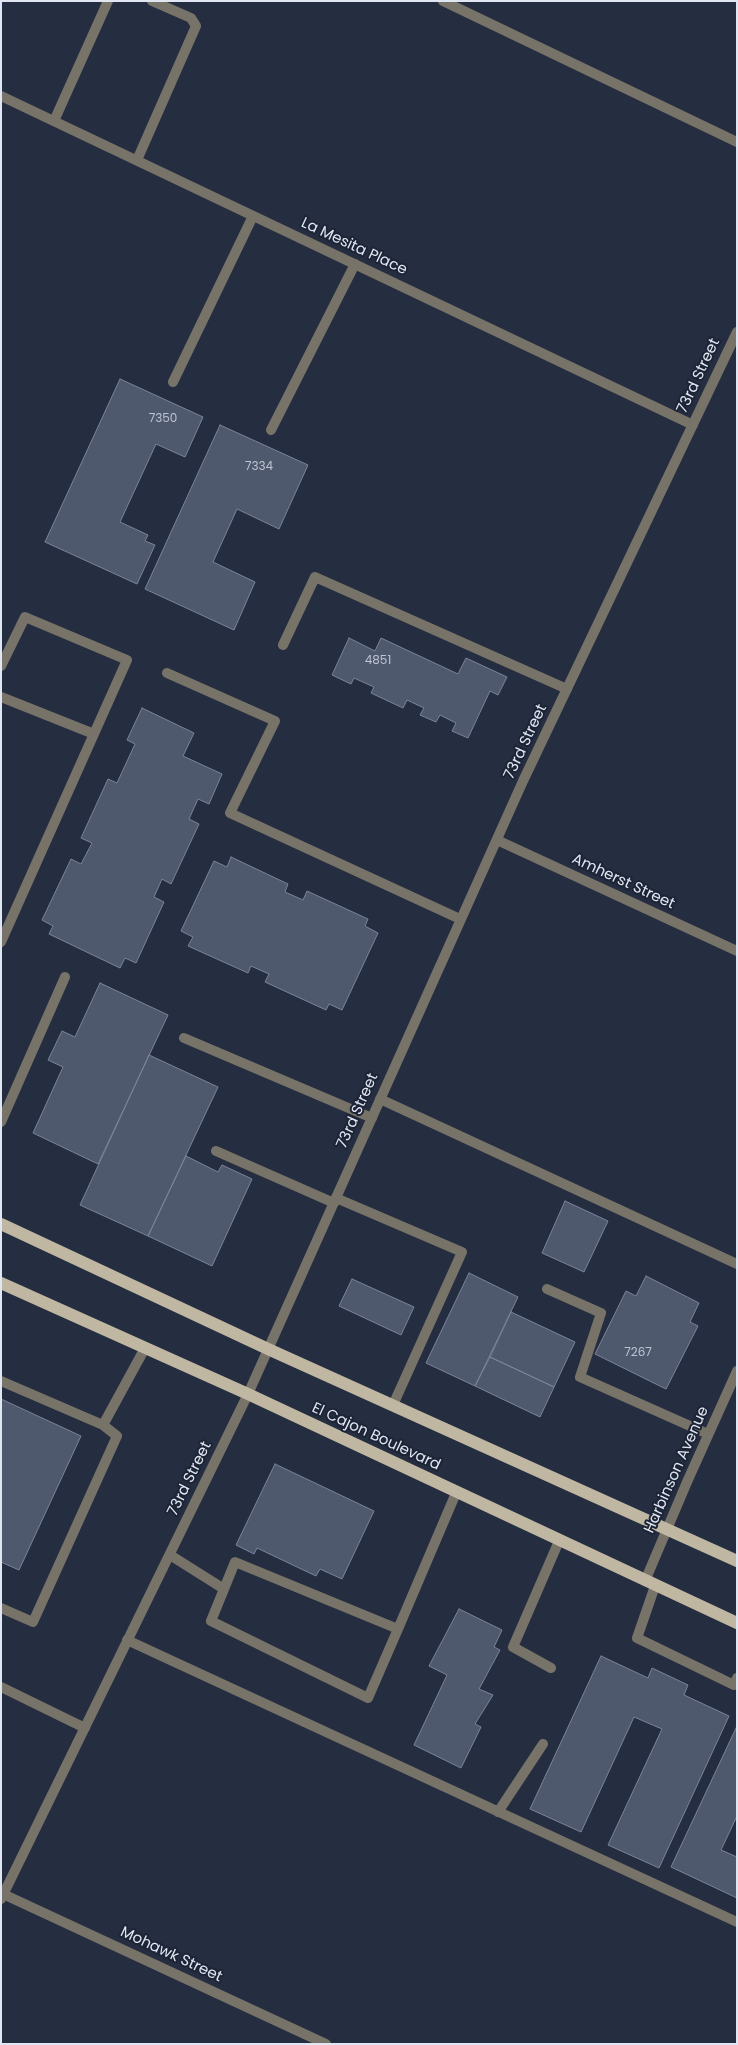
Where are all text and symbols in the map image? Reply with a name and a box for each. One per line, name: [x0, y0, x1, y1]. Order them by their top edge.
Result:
street label: La Mesita Place: [298, 215, 410, 279]
street label: 73rd Street: [674, 336, 724, 416]
house number: 7350: [149, 412, 177, 426]
house number: 7334: [245, 460, 273, 474]
house number: 4851: [365, 654, 391, 668]
street label: 73rd Street: [501, 702, 551, 782]
street label: Amherst Street: [569, 850, 677, 914]
street label: 73rd Street: [333, 1070, 383, 1152]
house number: 7267: [624, 1346, 652, 1360]
street label: El Cajon Boulevard: [309, 1399, 443, 1475]
street label: Harbinson Avenue: [641, 1404, 713, 1536]
street label: 73rd Street: [164, 1439, 216, 1519]
street label: Mohawk Street: [117, 1924, 225, 1986]

